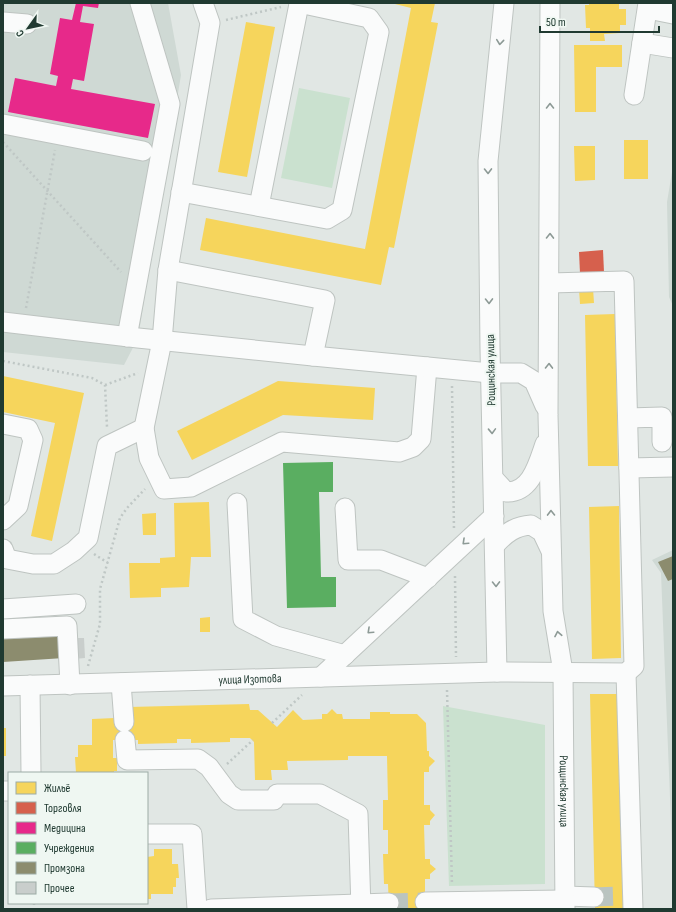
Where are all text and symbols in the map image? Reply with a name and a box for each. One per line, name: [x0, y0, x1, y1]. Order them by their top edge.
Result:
north arrow: [8, 8, 48, 48]
scale bar: [540, 8, 659, 34]
text: 50 m: [546, 15, 566, 30]
text: С: [13, 27, 27, 39]
one-way arrow: [496, 39, 505, 45]
one-way arrow: [546, 103, 554, 109]
one-way arrow: [484, 168, 492, 174]
one-way arrow: [546, 233, 554, 239]
one-way arrow: [485, 298, 493, 304]
street label: Рощинская улица: [483, 334, 499, 406]
one-way arrow: [545, 363, 553, 369]
one-way arrow: [488, 428, 497, 434]
one-way arrow: [547, 510, 555, 516]
one-way arrow: [462, 538, 470, 545]
one-way arrow: [492, 581, 500, 587]
one-way arrow: [368, 626, 375, 633]
one-way arrow: [554, 631, 562, 637]
street label: улица Изотова: [218, 671, 282, 687]
street label: Рощинская улица: [556, 755, 572, 827]
legend: [8, 772, 148, 904]
text: Жильё: [44, 781, 71, 796]
text: Торговля: [44, 801, 82, 816]
text: Медицина: [44, 821, 86, 836]
text: Учреждения: [44, 841, 95, 856]
text: Промзона: [44, 861, 85, 876]
text: Прочее: [44, 881, 75, 896]

